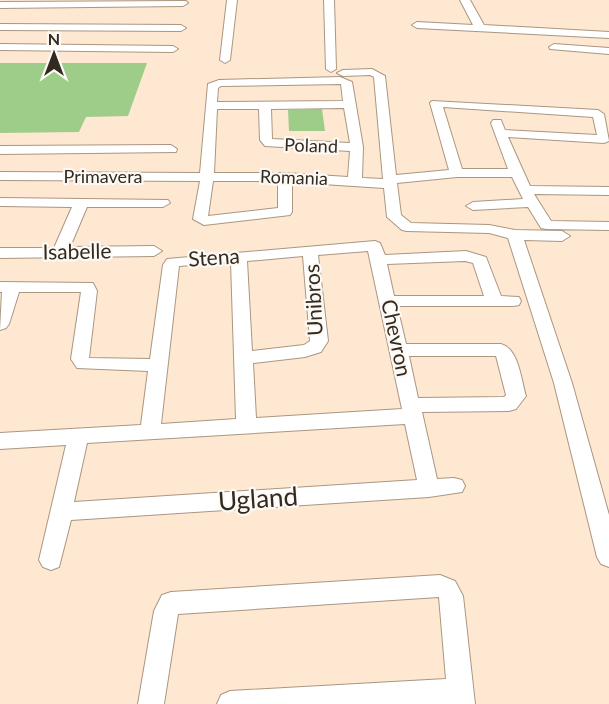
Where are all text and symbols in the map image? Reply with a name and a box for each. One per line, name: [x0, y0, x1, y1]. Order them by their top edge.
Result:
north arrow: [24, 24, 84, 84]
text: N: [48, 29, 60, 48]
street label: Poland: [284, 133, 338, 157]
street label: Primavera: [64, 165, 142, 187]
street label: Romania: [260, 165, 328, 189]
street label: Isabelle: [42, 237, 112, 264]
street label: Stena: [187, 242, 241, 271]
street label: Unibros: [298, 264, 327, 337]
street label: Chevron: [377, 297, 418, 379]
street label: Ugland: [217, 479, 299, 517]

